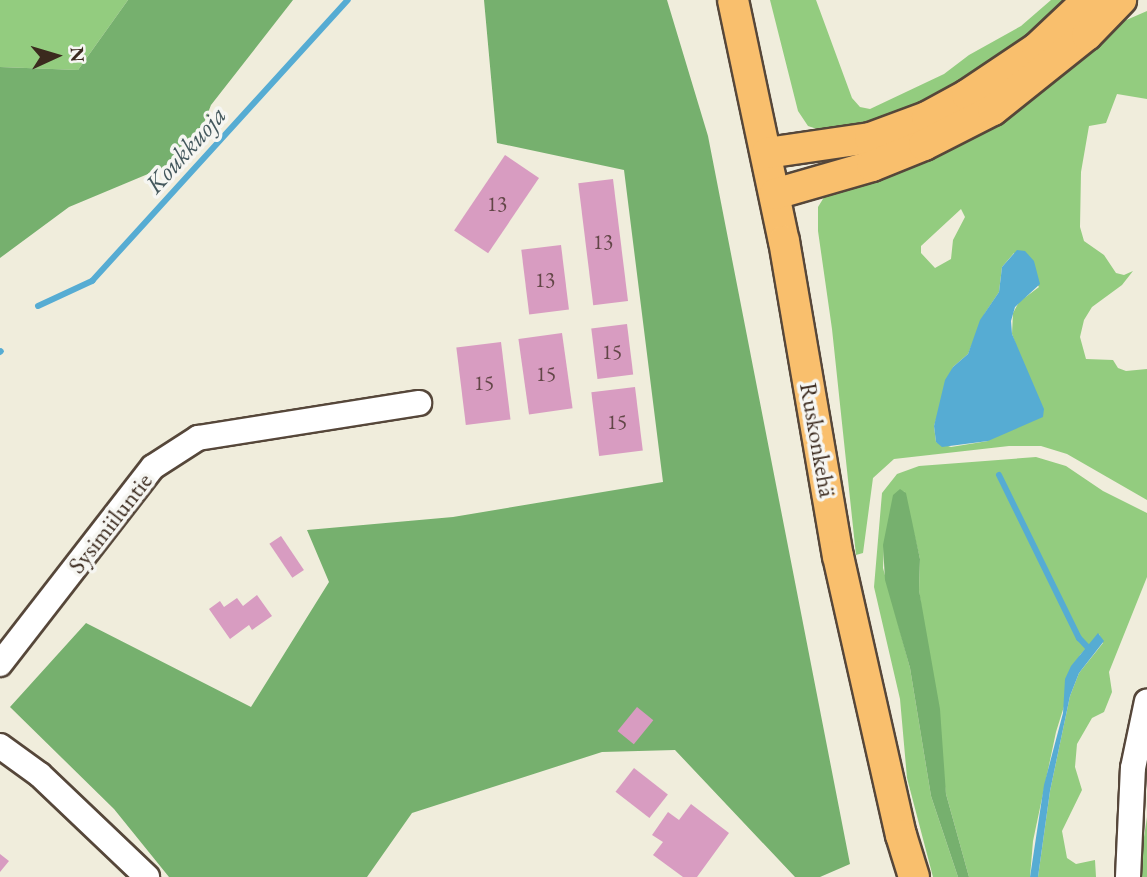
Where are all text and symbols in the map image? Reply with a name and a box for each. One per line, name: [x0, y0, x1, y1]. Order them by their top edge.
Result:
north arrow: [21, 21, 91, 91]
text: N: [64, 46, 90, 63]
water label: Koukkuoja: [139, 100, 233, 200]
house number: 13: [487, 191, 507, 217]
house number: 13: [593, 229, 613, 255]
house number: 13: [535, 267, 555, 293]
house number: 15: [602, 339, 622, 365]
house number: 15: [536, 361, 556, 387]
house number: 15: [474, 370, 494, 396]
street label: Ruskonkehä: [794, 380, 842, 500]
house number: 15: [607, 409, 627, 435]
street label: Sysimiiluntie: [62, 467, 158, 579]

